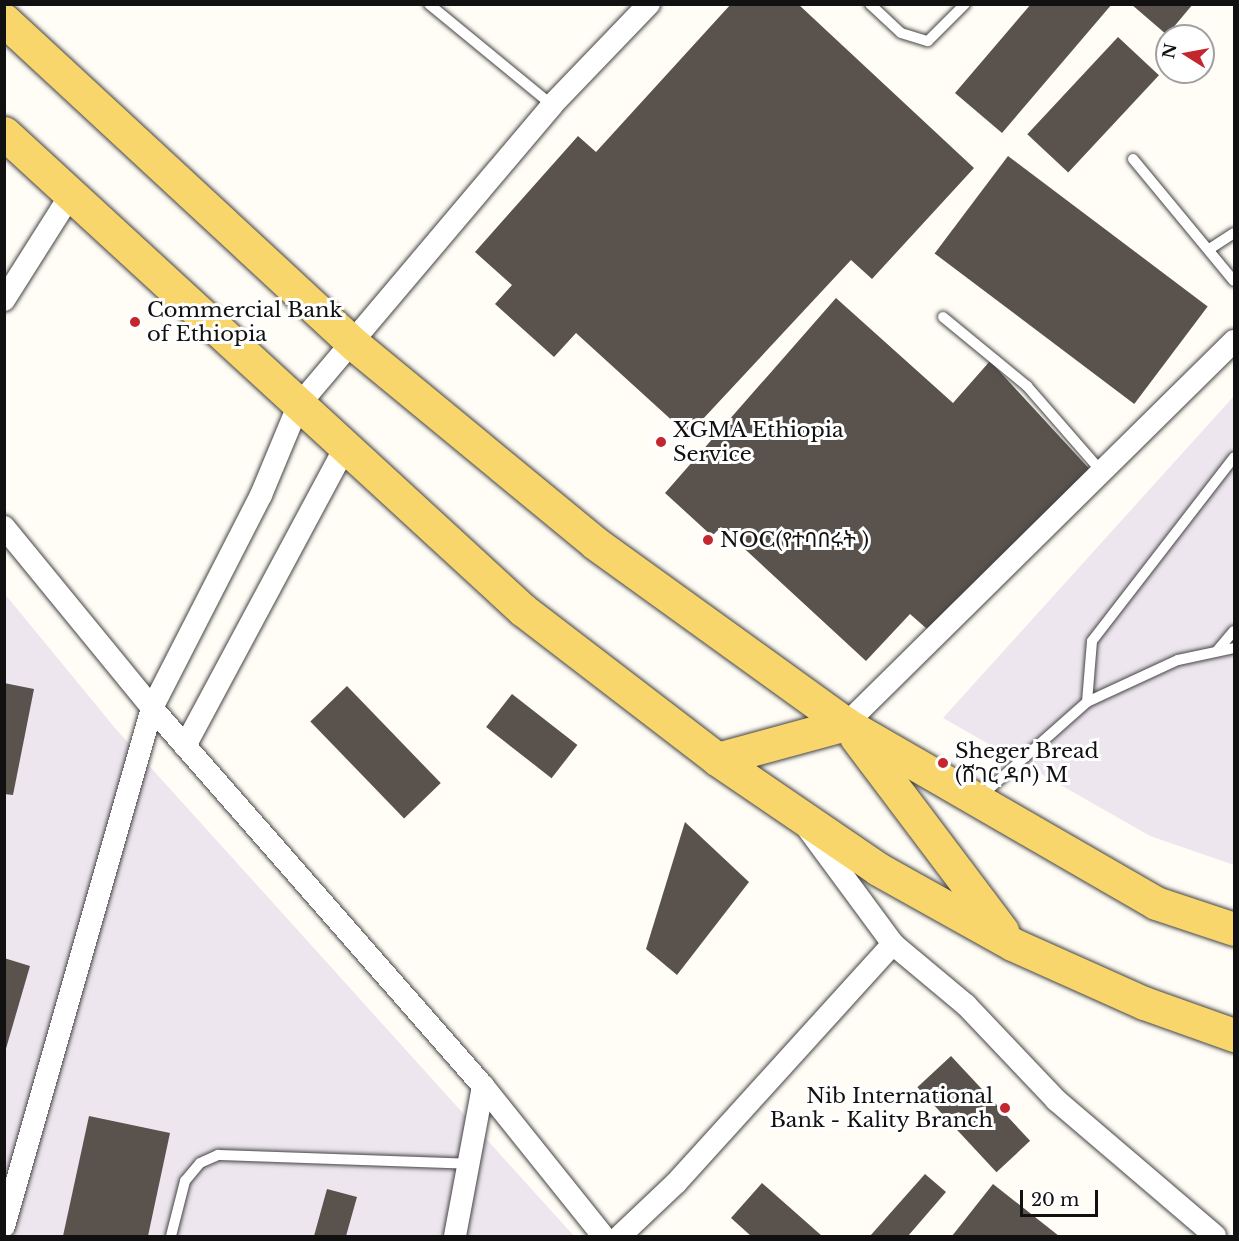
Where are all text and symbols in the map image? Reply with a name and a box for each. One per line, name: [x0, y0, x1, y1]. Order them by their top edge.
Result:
north arrow: [1155, 24, 1215, 84]
text: N: [1158, 42, 1181, 60]
place label: Commercial Bank of Ethiopia: [147, 297, 343, 347]
marker: Commercial Bank of Ethiopia: [128, 315, 142, 329]
place label: XGMA Ethiopia Service: [673, 417, 844, 467]
marker: XGMA Ethiopia Service: [654, 435, 668, 449]
place label: NOC(የተባበሩት ): [720, 527, 869, 553]
marker: NOC(የተባበሩት ): [701, 533, 715, 547]
place label: Sheger Bread (ሸገር ዳቦ) M: [955, 738, 1099, 788]
marker: Sheger Bread (ሸገር ዳቦ) M: [936, 756, 950, 770]
place label: Nib International Bank - Kality Branch: [769, 1083, 993, 1133]
marker: Nib International Bank - Kality Branch: [998, 1101, 1012, 1115]
scale bar: [1023, 1178, 1101, 1216]
text: 20 m: [1031, 1189, 1079, 1211]

